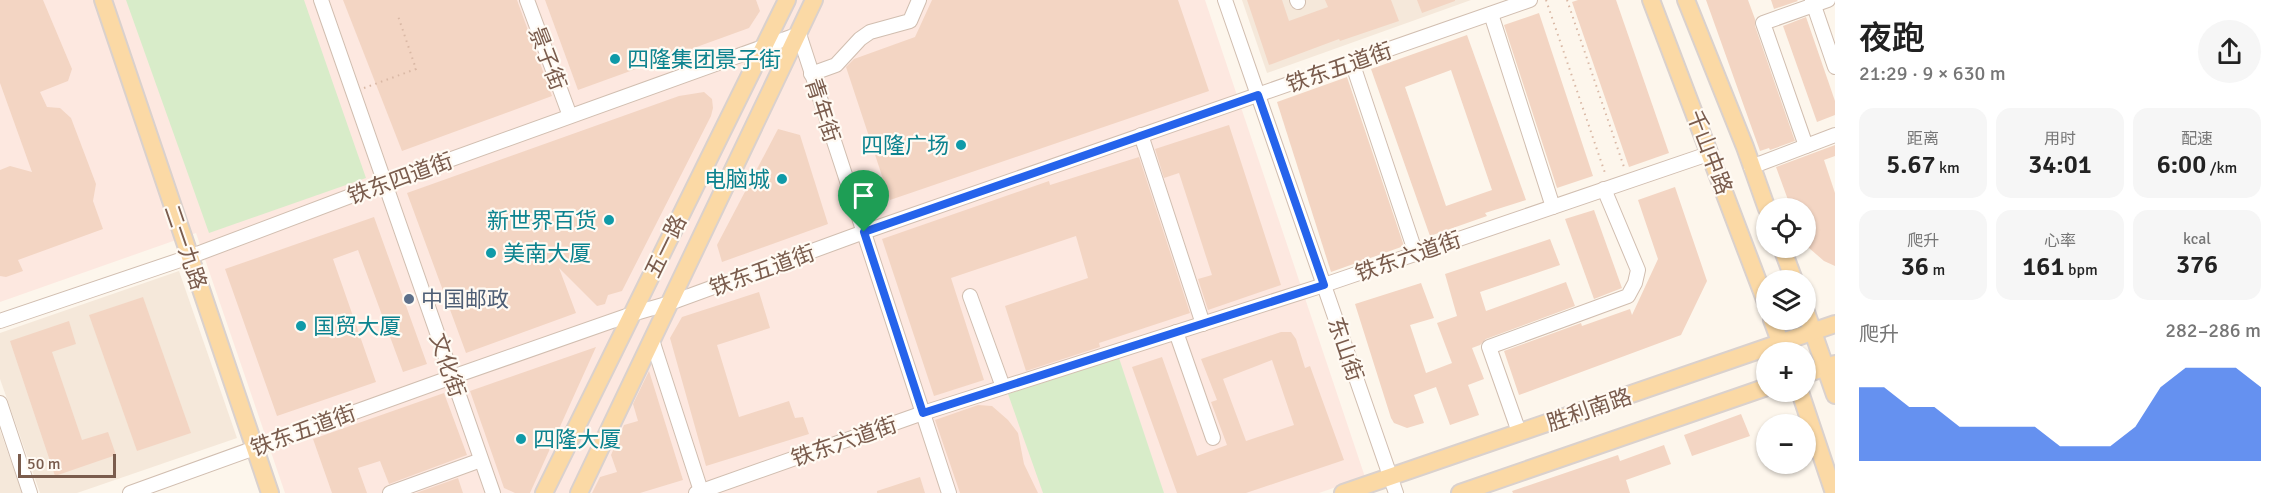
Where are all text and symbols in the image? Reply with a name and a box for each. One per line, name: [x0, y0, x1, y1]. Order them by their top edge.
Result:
text: 夜跑: [1859, 18, 1925, 59]
button: share: [2198, 20, 2261, 83]
street label: 景子街: [523, 23, 572, 94]
street label: 铁东五道街: [1283, 37, 1396, 98]
place label: 四隆集团景子街: [627, 46, 781, 73]
marker: 四隆集团景子街: [608, 52, 622, 66]
text: 21:29 · 9 × 630 m: [1859, 61, 2006, 86]
street label: 青年街: [799, 75, 846, 146]
street label: 千山中路: [1681, 106, 1738, 198]
text: 距离: [1907, 129, 1939, 149]
text: 用时: [2044, 129, 2076, 149]
text: 配速: [2181, 129, 2213, 149]
place label: 四隆广场: [861, 132, 949, 159]
marker: 四隆广场: [954, 138, 968, 152]
street label: 铁东四道街: [344, 147, 456, 210]
text: 5.67: [1886, 149, 1935, 181]
text: 34:01: [2028, 149, 2092, 181]
text: 6:00: [2157, 149, 2206, 181]
text: km: [1935, 158, 1960, 178]
text: /km: [2206, 158, 2237, 178]
place label: 电脑城: [704, 166, 770, 193]
pin: [838, 170, 889, 232]
marker: 电脑城: [775, 172, 789, 186]
icon: arrive: [847, 179, 880, 212]
map controls: [1756, 198, 1816, 474]
button: locate: [1756, 198, 1816, 258]
street label: 二一九路: [158, 201, 213, 293]
place label: 新世界百货: [487, 207, 597, 234]
street label: 五一路: [639, 211, 692, 282]
marker: 新世界百货: [602, 213, 616, 227]
street label: 铁东六道街: [1352, 226, 1465, 287]
text: kcal: [2183, 229, 2211, 249]
text: 爬升: [1907, 231, 1939, 251]
text: 心率: [2044, 231, 2076, 251]
street label: 铁东五道街: [706, 239, 818, 302]
place label: 美南大厦: [503, 240, 591, 267]
marker: 美南大厦: [484, 246, 498, 260]
text: 376: [2176, 249, 2218, 281]
text: 36: [1901, 251, 1929, 283]
text: 161: [2022, 251, 2064, 283]
text: m: [1929, 260, 1945, 280]
text: bpm: [2064, 260, 2098, 280]
button: layers: [1756, 270, 1816, 330]
place label: 中国邮政: [421, 286, 509, 313]
marker: 中国邮政: [402, 292, 416, 306]
place label: 国贸大厦: [313, 313, 401, 340]
street label: 东山街: [1322, 314, 1369, 385]
text: 282–286 m: [2165, 318, 2261, 343]
marker: 国贸大厦: [294, 319, 308, 333]
text: 爬升: [1859, 322, 1899, 347]
street label: 文化街: [424, 330, 471, 401]
button: +: [1756, 342, 1816, 402]
street label: 胜利南路: [1543, 382, 1635, 437]
street label: 铁东五道街: [247, 399, 359, 462]
street label: 铁东六道街: [788, 411, 901, 472]
button: −: [1756, 414, 1816, 474]
place label: 四隆大厦: [533, 426, 621, 453]
marker: 四隆大厦: [514, 432, 528, 446]
scale bar: [18, 451, 116, 478]
text: 50 m: [27, 454, 61, 474]

